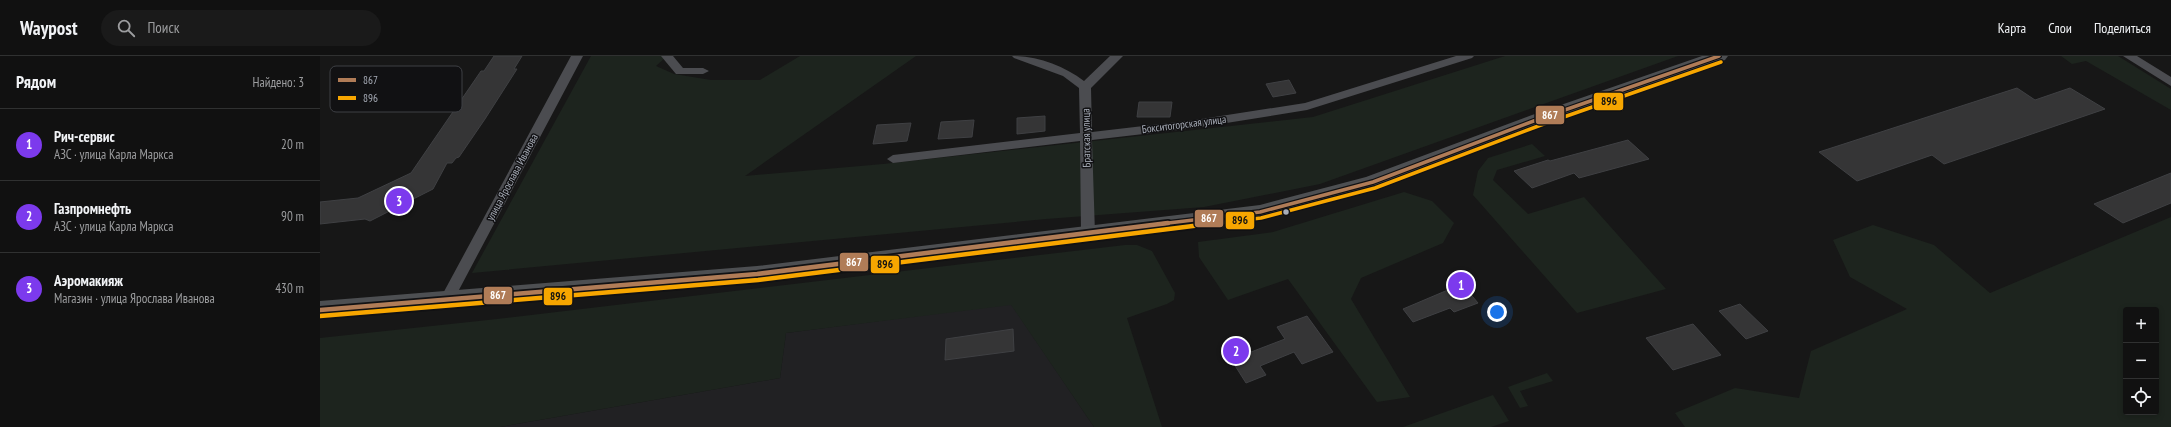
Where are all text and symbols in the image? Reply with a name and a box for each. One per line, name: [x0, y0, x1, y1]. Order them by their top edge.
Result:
search box: [101, 10, 381, 46]
text: Waypost: [20, 16, 77, 40]
icon: search: [115, 17, 137, 39]
text: Поиск: [147, 18, 180, 37]
text: Карта: [1998, 19, 2026, 37]
text: Слои: [2048, 19, 2072, 37]
text: Поделиться: [2094, 19, 2151, 37]
legend: [330, 66, 462, 112]
text: Рядом: [16, 71, 56, 93]
text: 867: [363, 73, 378, 87]
text: Найдено: 3: [253, 74, 304, 91]
text: 896: [363, 91, 378, 105]
line badge: 896: [1593, 92, 1624, 111]
text: 896: [1601, 94, 1617, 108]
line badge: 867: [1535, 105, 1565, 125]
street label: Братская улица: [1078, 108, 1094, 168]
text: 867: [1542, 108, 1558, 122]
street label: Бокситогорская улица: [1141, 112, 1227, 136]
text: Рич-сервис: [54, 127, 115, 146]
street label: улица Ярослава Иванова: [483, 131, 541, 223]
text: 1: [26, 136, 32, 153]
text: 20 m: [281, 136, 304, 153]
text: АЗС · улица Карла Маркса: [54, 146, 173, 163]
pin: 3: [386, 186, 412, 216]
text: Газпромнефть: [54, 199, 131, 218]
unlabelled marker: [1281, 207, 1291, 217]
text: 2: [26, 208, 32, 225]
text: 90 m: [281, 208, 304, 225]
line badge: 867: [1194, 209, 1224, 228]
text: 867: [1201, 211, 1217, 225]
line badge: 896: [1225, 211, 1255, 230]
text: 896: [1232, 213, 1248, 227]
text: АЗС · улица Карла Маркса: [54, 218, 173, 235]
line badge: 867: [839, 252, 869, 272]
text: 867: [846, 255, 862, 269]
line badge: 896: [870, 255, 900, 274]
text: 896: [877, 257, 893, 271]
pin: 1: [1448, 270, 1474, 300]
text: Аэромакияж: [54, 271, 123, 290]
text: 3: [26, 280, 32, 297]
text: 430 m: [275, 280, 304, 297]
line badge: 867: [483, 286, 513, 305]
line badge: 896: [543, 287, 573, 306]
text: 867: [490, 288, 506, 302]
text: 896: [550, 289, 566, 303]
text: Магазин · улица Ярослава Иванова: [54, 290, 215, 307]
your location: [1487, 302, 1507, 322]
map controls: [2123, 307, 2159, 415]
button: +: [2123, 307, 2159, 343]
pin: 2: [1223, 336, 1249, 366]
button: −: [2123, 343, 2159, 379]
button: locate: [2123, 379, 2159, 415]

